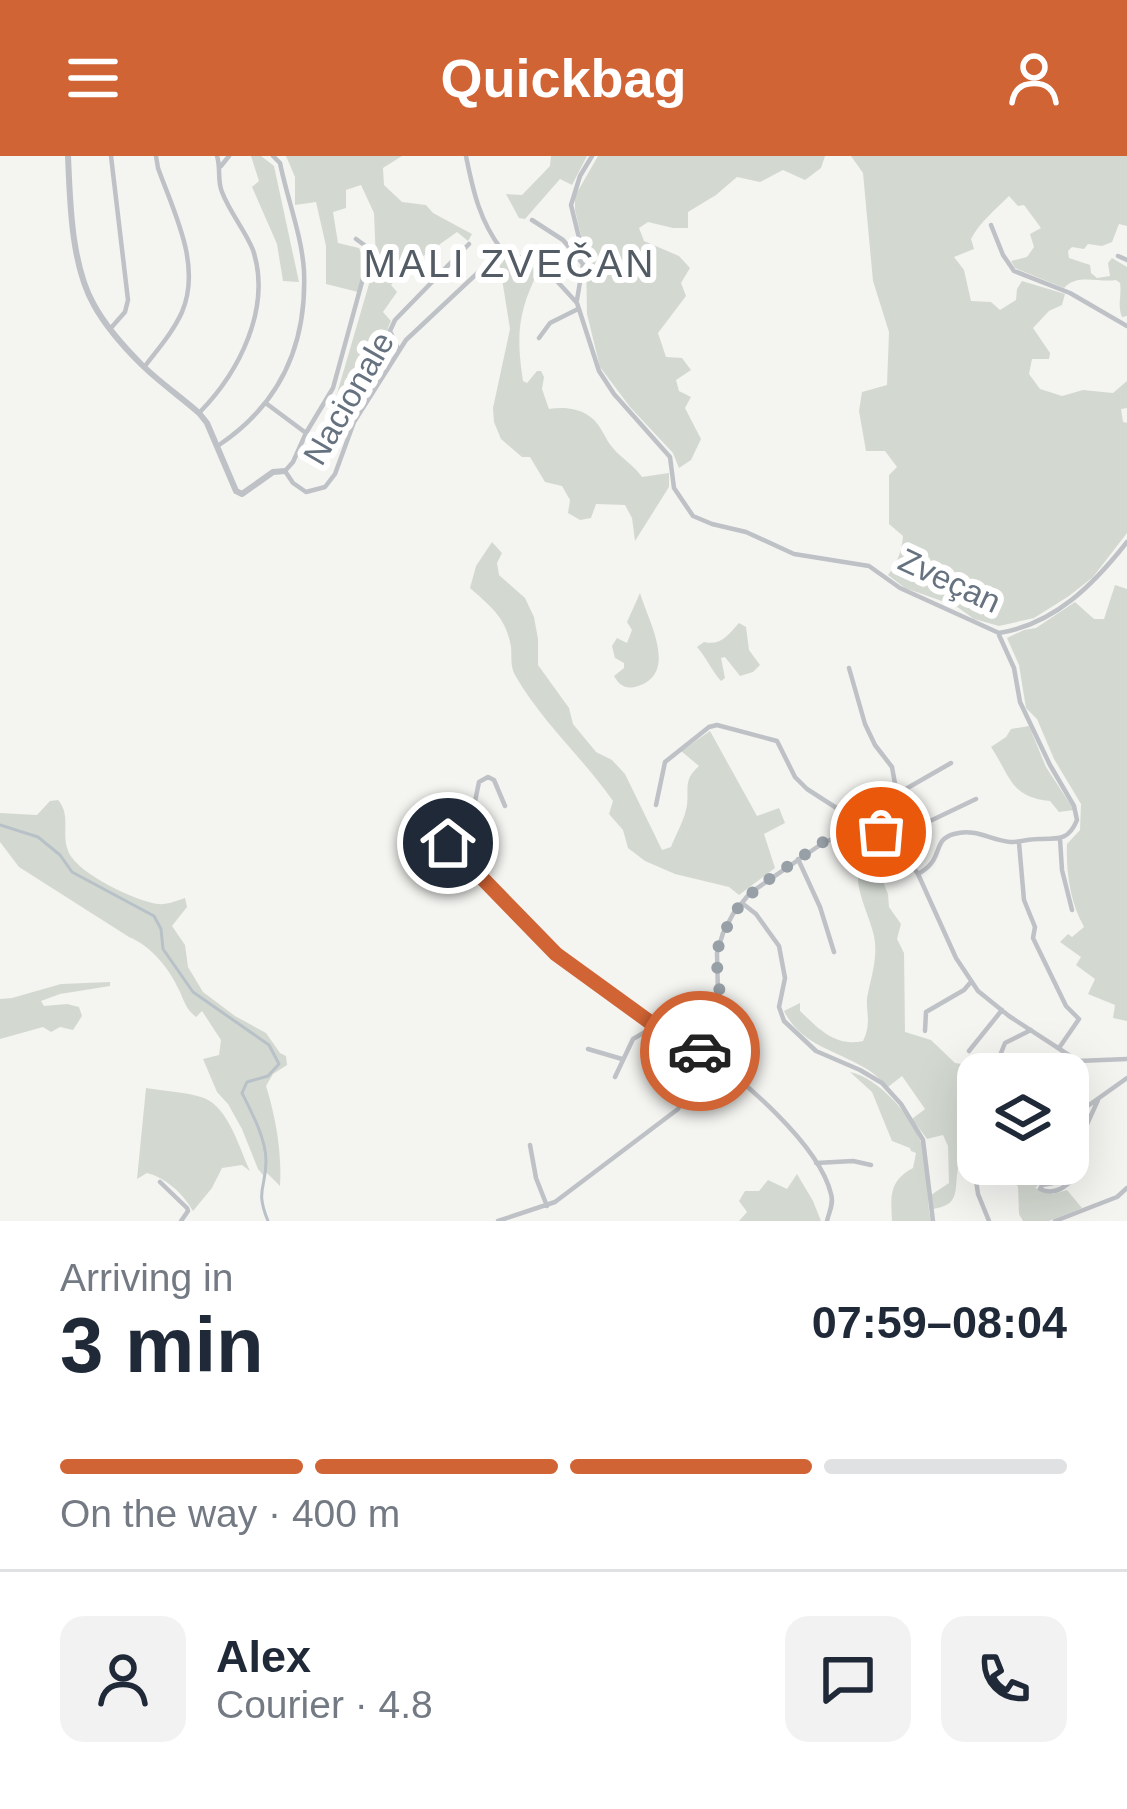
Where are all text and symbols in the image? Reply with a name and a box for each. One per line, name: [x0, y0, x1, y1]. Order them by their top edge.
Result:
icon: menu: [60, 45, 126, 111]
icon: person: [1001, 45, 1067, 111]
text: Quickbag: [440, 48, 687, 108]
district label: MALI ZVEČAN: [363, 242, 657, 285]
street label: Nacionale: [296, 325, 401, 471]
street label: Zveçan: [893, 541, 1007, 620]
pin: [830, 781, 932, 883]
pin: [397, 792, 499, 894]
icon: bag: [848, 799, 914, 865]
icon: home: [415, 810, 481, 876]
courier: [640, 991, 760, 1111]
icon: car: [667, 1018, 733, 1084]
map controls: [957, 1053, 1089, 1185]
button: layers: [957, 1053, 1089, 1185]
text: Arriving in: [60, 1256, 233, 1299]
text: 07:59–08:04: [812, 1297, 1067, 1348]
text: 3 min: [60, 1301, 264, 1389]
text: On the way · 400 m: [60, 1492, 400, 1535]
button: person: [60, 1616, 186, 1742]
button: chat: [785, 1616, 911, 1742]
button: phone: [941, 1616, 1067, 1742]
text: Alex: [216, 1631, 311, 1682]
text: Courier · 4.8: [216, 1683, 433, 1726]

